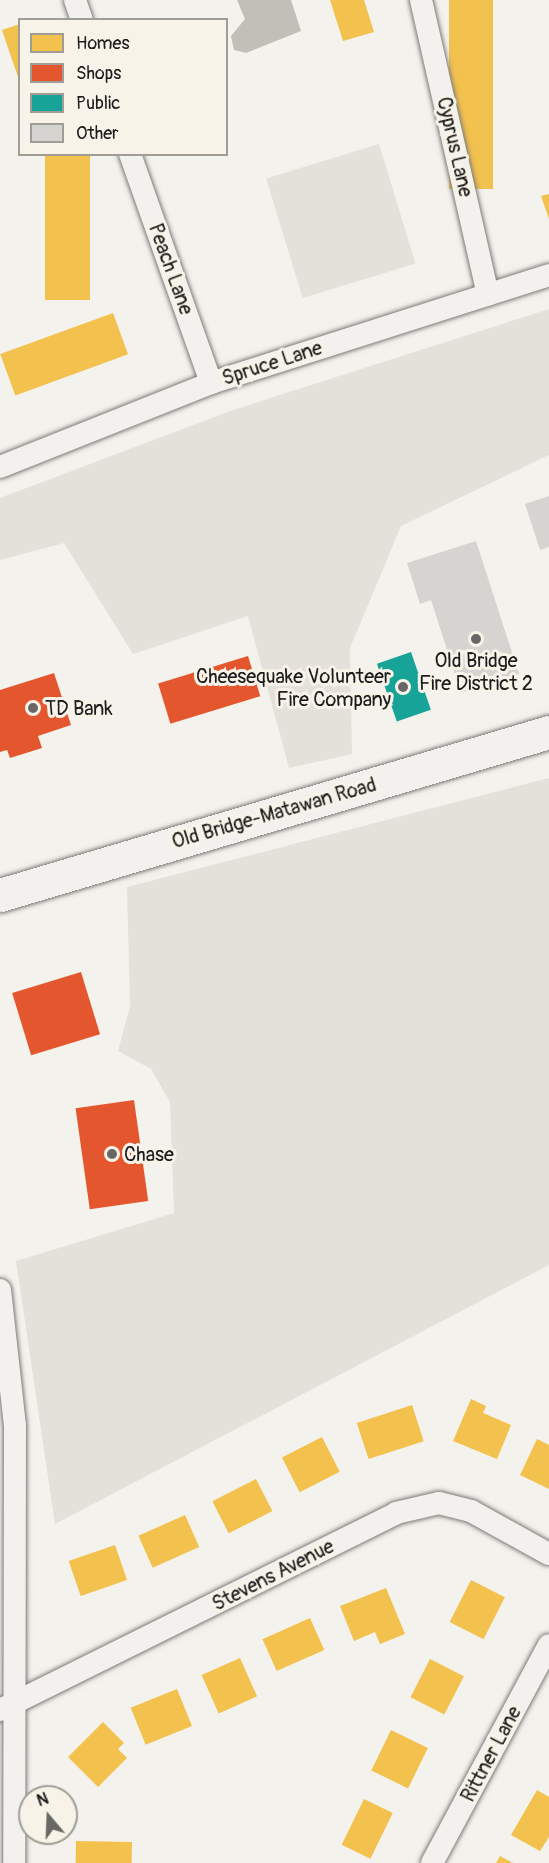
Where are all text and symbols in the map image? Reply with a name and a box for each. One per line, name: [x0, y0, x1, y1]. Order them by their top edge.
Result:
legend: [18, 18, 228, 156]
text: Homes: [76, 32, 129, 55]
text: Shops: [76, 62, 121, 85]
text: Public: [76, 92, 120, 115]
street label: Cyprus Lane: [432, 95, 478, 199]
text: Other: [76, 122, 118, 145]
street label: Peach Lane: [143, 220, 199, 318]
street label: Spruce Lane: [219, 336, 325, 390]
marker: Old Bridge Fire District 2: [469, 632, 483, 646]
place label: Old Bridge Fire District 2: [419, 648, 533, 695]
place label: Cheesequake Volunteer Fire Company: [196, 664, 391, 711]
marker: Cheesequake Volunteer Fire Company: [396, 680, 410, 694]
place label: TD Bank: [45, 696, 113, 720]
marker: TD Bank: [26, 701, 40, 715]
street label: Old Bridge-Matawan Road: [169, 772, 379, 854]
place label: Chase: [124, 1142, 174, 1166]
marker: Chase: [105, 1147, 119, 1161]
street label: Stevens Avenue: [208, 1534, 338, 1616]
street label: Rittner Lane: [456, 1702, 526, 1806]
north arrow: [18, 1785, 78, 1845]
text: N: [34, 1789, 51, 1811]

